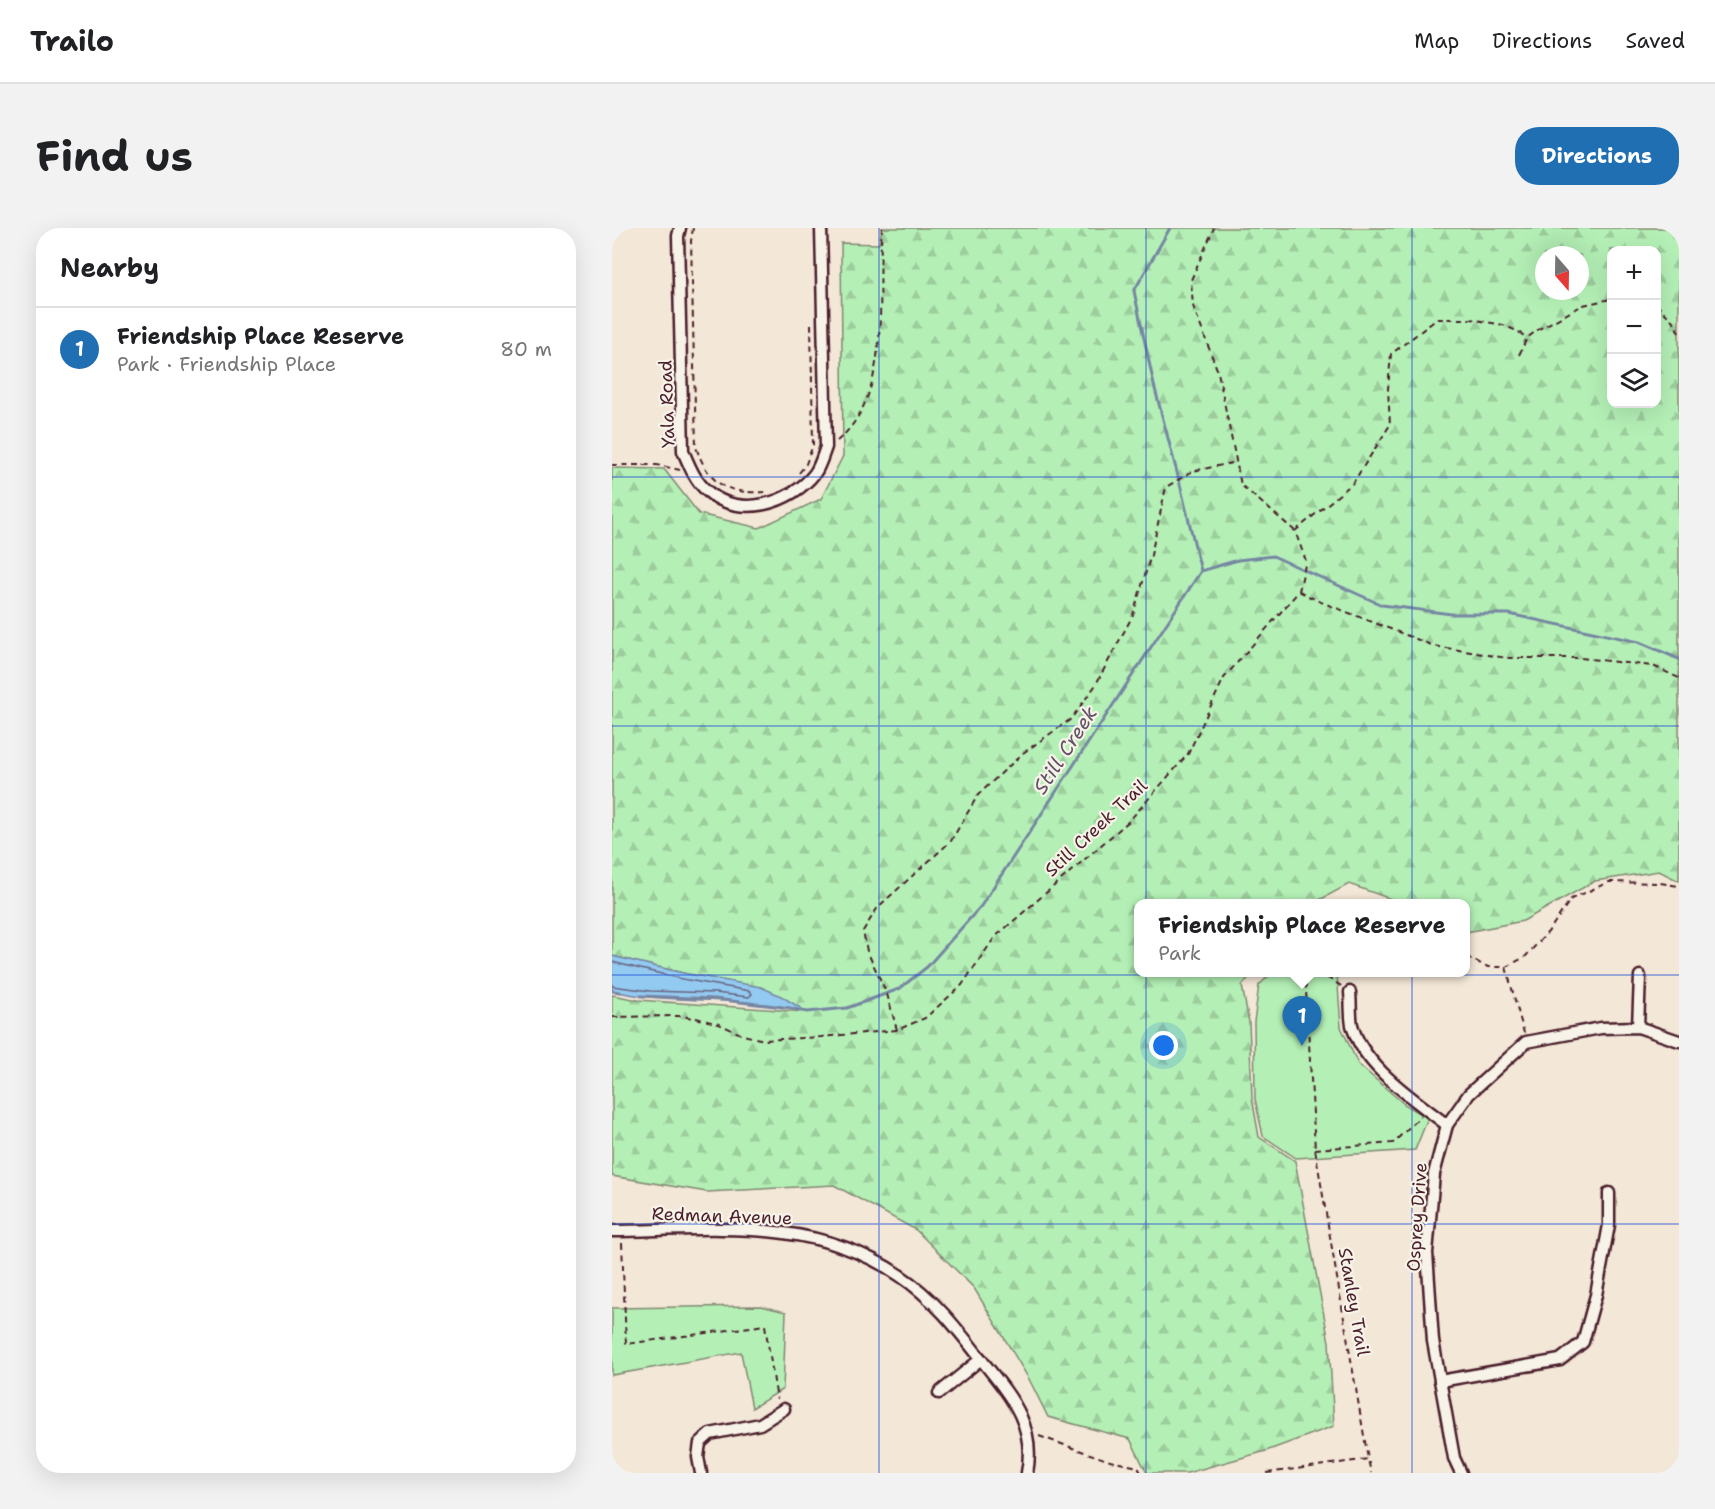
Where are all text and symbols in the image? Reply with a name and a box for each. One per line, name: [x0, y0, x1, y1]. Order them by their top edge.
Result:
text: Trailo: [30, 22, 114, 60]
text: Map: [1414, 27, 1459, 55]
text: Directions: [1492, 27, 1592, 55]
text: Saved: [1625, 27, 1685, 55]
button: Directions: [1515, 127, 1679, 185]
text: Find us: [36, 128, 193, 184]
north arrow: [1535, 246, 1589, 300]
map controls: [1607, 246, 1661, 408]
button: +: [1607, 246, 1661, 300]
text: Nearby: [60, 250, 159, 285]
button: −: [1607, 300, 1661, 354]
text: Friendship Place Reserve: [117, 322, 404, 351]
text: 1: [75, 336, 84, 362]
text: 80 m: [500, 336, 552, 362]
text: Park · Friendship Place: [117, 351, 336, 377]
button: layers: [1607, 354, 1661, 408]
street label: Yala Road: [653, 360, 681, 448]
water label: Still Creek: [1027, 701, 1103, 799]
street label: Still Creek Trail: [1040, 774, 1153, 882]
popup: [1134, 899, 1470, 977]
text: Friendship Place Reserve: [1158, 911, 1446, 940]
text: Park: [1158, 940, 1201, 966]
pin: 1: [1282, 996, 1322, 1046]
your location: [1149, 1031, 1178, 1060]
street label: Osprey Drive: [1401, 1162, 1433, 1272]
street label: Redman Avenue: [651, 1202, 793, 1230]
street label: Stanley Trail: [1333, 1246, 1375, 1359]

